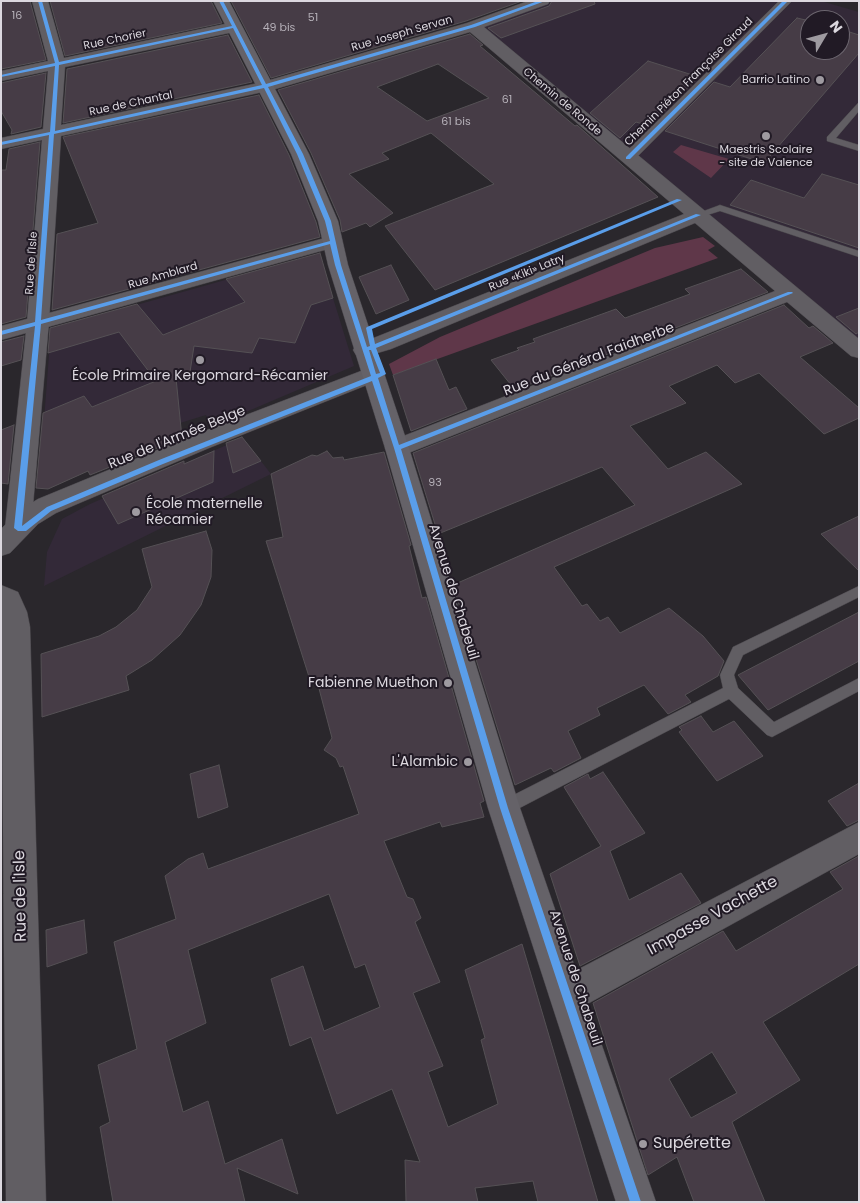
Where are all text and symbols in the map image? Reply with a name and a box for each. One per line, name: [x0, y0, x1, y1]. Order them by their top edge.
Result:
house number: 16: [12, 9, 22, 23]
north arrow: [800, 10, 850, 60]
house number: 51: [308, 11, 318, 25]
street label: Rue Joseph Servan: [350, 13, 454, 55]
street label: Chemin Piéton Françoise Giroud: [622, 15, 756, 149]
text: N: [825, 16, 847, 37]
house number: 49 bis: [263, 21, 295, 35]
street label: Rue Chorier: [82, 27, 148, 53]
street label: Chemin de Ronde: [520, 65, 604, 139]
place label: Barrio Latino: [742, 73, 810, 87]
marker: Barrio Latino: [814, 74, 826, 86]
street label: Rue de Chantal: [88, 89, 174, 119]
house number: 61: [502, 93, 512, 107]
house number: 61 bis: [441, 115, 471, 129]
marker: Maestris Scolaire - site de Valence: [760, 130, 772, 142]
place label: Maestris Scolaire - site de Valence: [719, 143, 813, 169]
street label: Rue de l'Isle: [23, 231, 41, 295]
street label: Rue «Kiki» Latry: [487, 252, 567, 294]
street label: Rue Amblard: [127, 260, 199, 292]
street label: Rue du Général Faidherbe: [501, 320, 677, 400]
marker: École Primaire Kergomard-Récamier: [194, 354, 206, 366]
place label: École Primaire Kergomard-Récamier: [72, 368, 328, 384]
street label: Rue de l'Armée Belge: [106, 403, 248, 473]
house number: 93: [428, 476, 442, 490]
place label: École maternelle Récamier: [146, 496, 263, 528]
marker: École maternelle Récamier: [130, 506, 142, 518]
street label: Avenue de Chabeuil: [424, 522, 482, 662]
place label: Fabienne Muethon: [308, 675, 438, 691]
marker: Fabienne Muethon: [442, 677, 454, 689]
place label: L'Alambic: [392, 754, 458, 770]
marker: L'Alambic: [462, 756, 474, 768]
street label: Rue de l'Isle: [11, 850, 31, 942]
street label: Impasse Vachette: [644, 872, 782, 960]
street label: Avenue de Chabeuil: [545, 908, 605, 1048]
place label: Supérette: [653, 1134, 731, 1154]
marker: Supérette: [637, 1138, 649, 1150]

